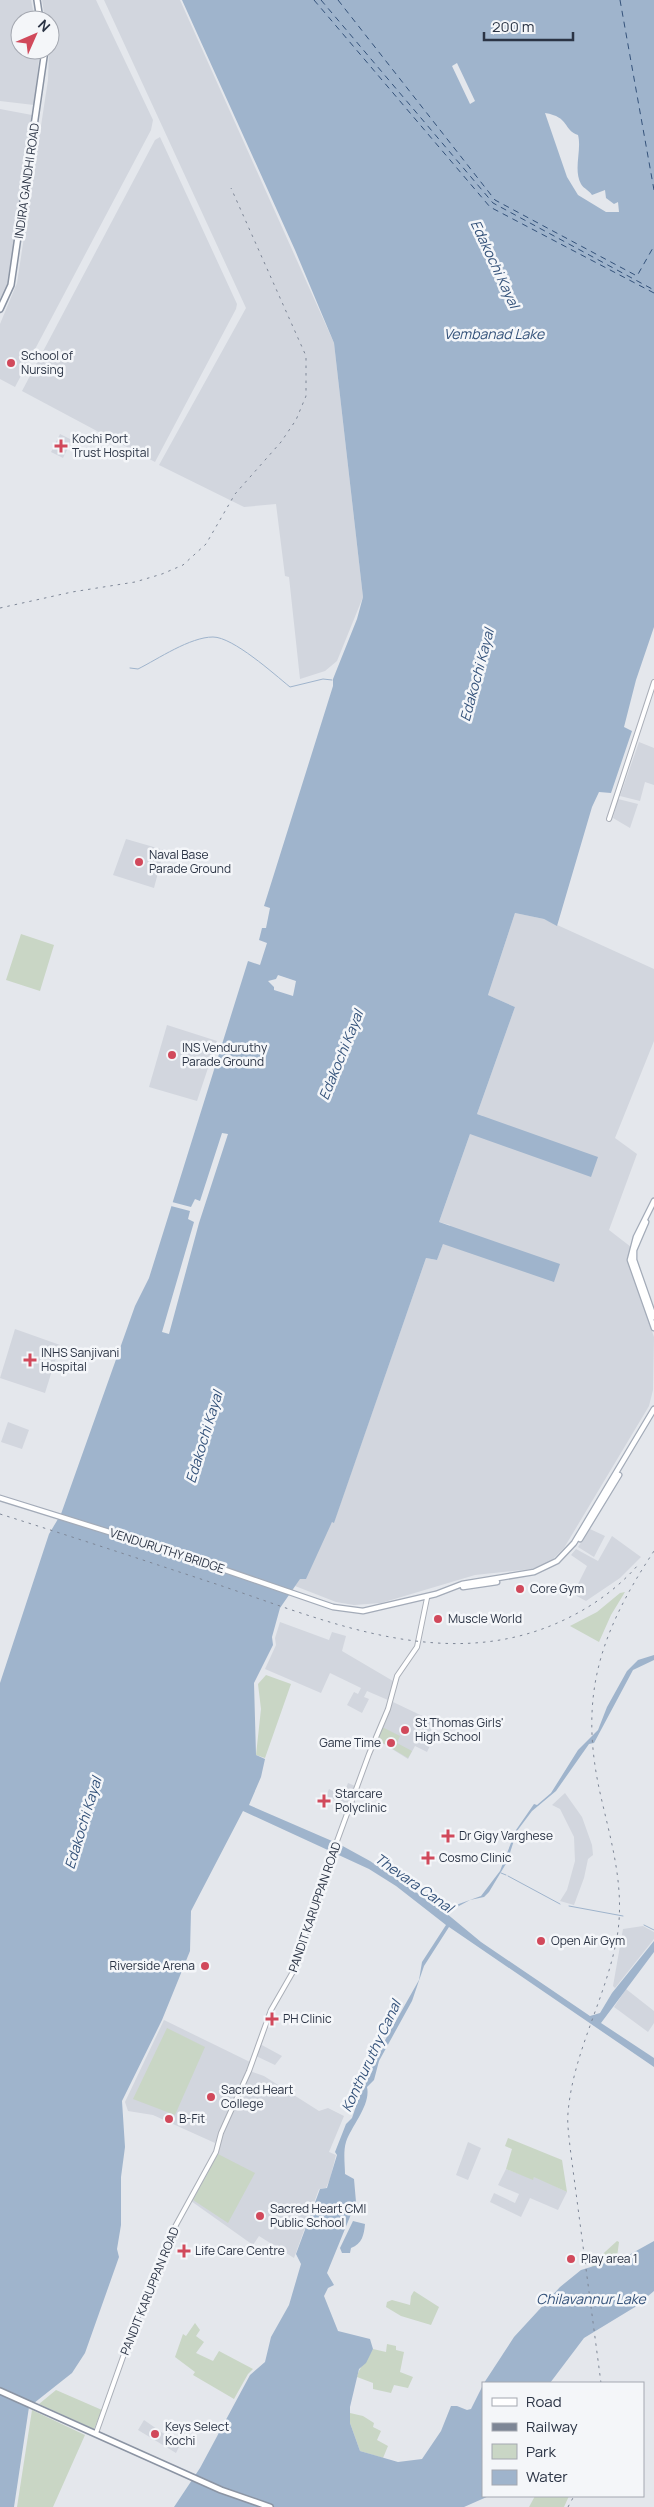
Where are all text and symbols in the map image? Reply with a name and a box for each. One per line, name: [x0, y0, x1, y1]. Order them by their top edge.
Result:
north arrow: [10, 10, 60, 60]
scale bar: [484, 10, 573, 42]
text: N: [34, 15, 55, 36]
text: 200 m: [492, 16, 535, 37]
street label: INDIRA GANDHI ROAD: [10, 122, 43, 240]
water label: Edakochi Kayal: [467, 217, 525, 312]
water label: Vembanad Lake: [444, 324, 545, 343]
place label: School of Nursing: [21, 347, 74, 378]
marker: School of Nursing: [5, 357, 17, 369]
place label: Kochi Port Trust Hospital: [72, 430, 149, 461]
marker: Kochi Port Trust Hospital: [54, 439, 68, 453]
water label: Edakochi Kayal: [455, 625, 498, 723]
place label: Naval Base Parade Ground: [149, 846, 231, 877]
marker: Naval Base Parade Ground: [133, 856, 145, 868]
water label: Edakochi Kayal: [314, 1006, 368, 1102]
place label: INS Venduruthy Parade Ground: [182, 1039, 268, 1070]
marker: INS Venduruthy Parade Ground: [166, 1049, 178, 1061]
place label: INHS Sanjivani Hospital: [41, 1344, 119, 1375]
marker: INHS Sanjivani Hospital: [23, 1353, 37, 1367]
water label: Edakochi Kayal: [181, 1387, 227, 1485]
street label: VENDURUTHY BRIDGE: [108, 1524, 227, 1577]
place label: Core Gym: [530, 1580, 584, 1597]
marker: Core Gym: [514, 1583, 526, 1595]
place label: Muscle World: [448, 1610, 522, 1627]
marker: Muscle World: [432, 1613, 444, 1625]
place label: St Thomas Girls' High School: [415, 1714, 504, 1745]
marker: St Thomas Girls' High School: [399, 1724, 411, 1736]
place label: Game Time: [319, 1734, 381, 1751]
marker: Game Time: [385, 1737, 397, 1749]
water label: Edakochi Kayal: [60, 1773, 106, 1871]
place label: Starcare Polyclinic: [335, 1785, 387, 1816]
marker: Starcare Polyclinic: [317, 1794, 331, 1808]
place label: Dr Gigy Varghese: [459, 1827, 553, 1844]
marker: Dr Gigy Varghese: [441, 1829, 455, 1843]
street label: PANDIT KARUPPAN ROAD: [284, 1839, 345, 1974]
water label: Thevara Canal: [371, 1849, 459, 1918]
place label: Cosmo Clinic: [439, 1849, 512, 1866]
marker: Cosmo Clinic: [421, 1851, 435, 1865]
place label: Open Air Gym: [551, 1932, 625, 1949]
marker: Open Air Gym: [535, 1935, 547, 1947]
place label: Riverside Arena: [110, 1957, 195, 1974]
marker: Riverside Arena: [199, 1960, 211, 1972]
water label: Konthuruthy Canal: [336, 1995, 405, 2115]
place label: PH Clinic: [283, 2010, 332, 2027]
marker: PH Clinic: [265, 2012, 279, 2026]
place label: Sacred Heart College: [221, 2081, 294, 2112]
marker: Sacred Heart College: [205, 2091, 217, 2103]
place label: B-Fit: [179, 2110, 205, 2127]
marker: B-Fit: [163, 2113, 175, 2125]
place label: Sacred Heart CMI Public School: [270, 2200, 366, 2231]
marker: Sacred Heart CMI Public School: [254, 2210, 266, 2222]
street label: PANDIT KARUPPAN ROAD: [116, 2224, 183, 2358]
place label: Life Care Centre: [195, 2242, 285, 2259]
marker: Life Care Centre: [177, 2244, 191, 2258]
place label: Play area 1: [581, 2250, 638, 2267]
marker: Play area 1: [565, 2253, 577, 2265]
water label: Chilavannur Lake: [536, 2289, 647, 2308]
legend: [482, 2382, 644, 2497]
text: Road: [526, 2391, 562, 2412]
text: Railway: [526, 2416, 578, 2437]
place label: Keys Select Kochi: [165, 2418, 229, 2449]
marker: Keys Select Kochi: [149, 2428, 161, 2440]
text: Park: [526, 2441, 556, 2462]
text: Water: [526, 2466, 568, 2487]

